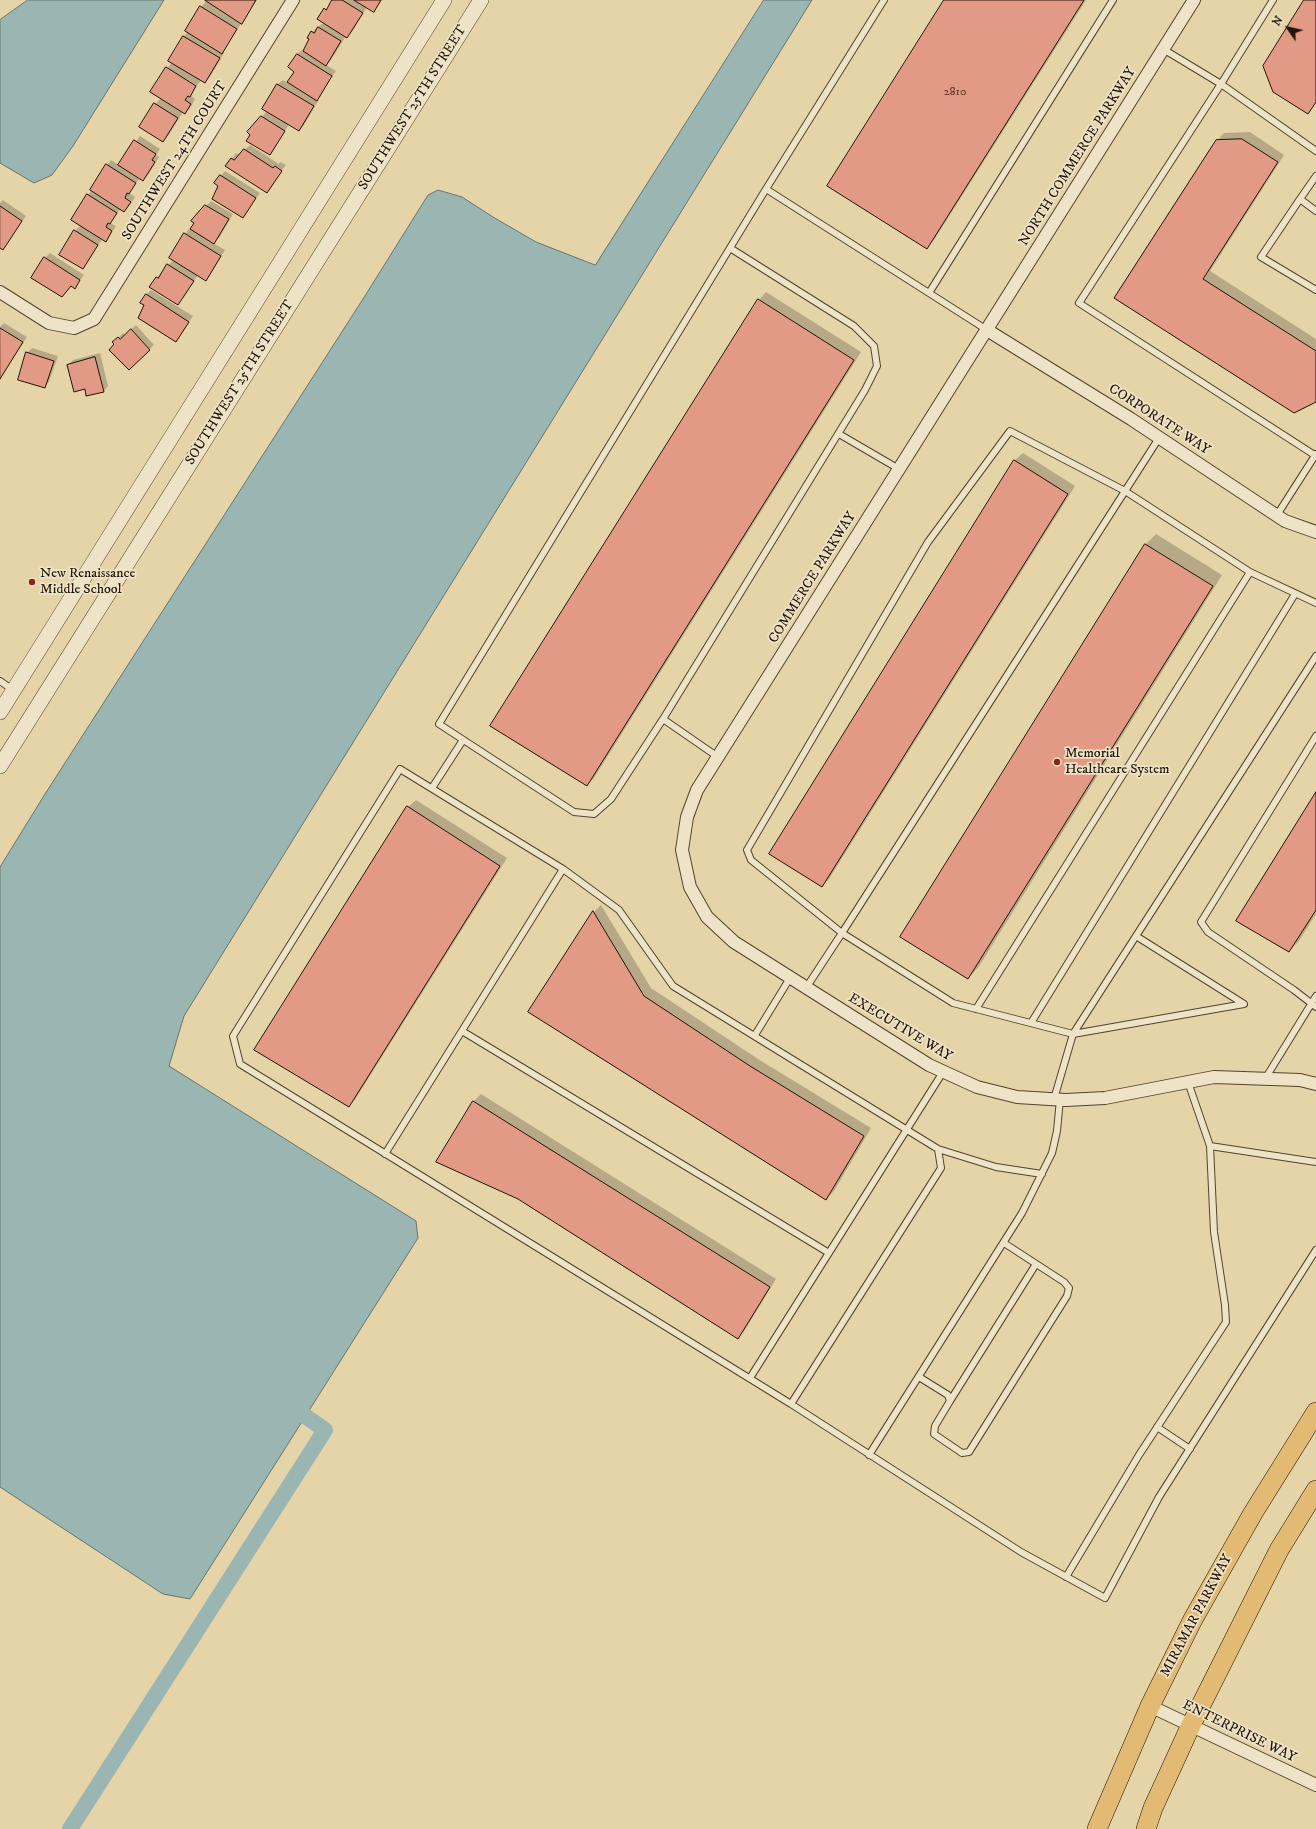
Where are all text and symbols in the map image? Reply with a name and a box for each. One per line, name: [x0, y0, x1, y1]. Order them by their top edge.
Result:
north arrow: [1268, 8, 1308, 48]
text: N: [1270, 14, 1286, 29]
street label: SOUTHWEST 25TH STREET: [355, 23, 471, 193]
street label: NORTH COMMERCE PARKWAY: [1016, 65, 1140, 249]
street label: SOUTHWEST 24TH COURT: [119, 78, 231, 244]
house number: 2810: [944, 86, 966, 100]
street label: SOUTHWEST 25TH STREET: [182, 298, 298, 468]
street label: CORPORATE WAY: [1105, 381, 1213, 459]
street label: COMMERCE PARKWAY: [766, 509, 860, 647]
place label: New Renaissance Middle School: [40, 566, 135, 598]
marker: New Renaissance Middle School: [27, 577, 37, 587]
place label: Memorial Healthcare System: [1065, 746, 1170, 778]
marker: Memorial Healthcare System: [1052, 757, 1062, 767]
street label: EXECUTIVE WAY: [845, 990, 955, 1066]
street label: MIRAMAR PARKWAY: [1158, 1552, 1236, 1680]
street label: ENTERPRISE WAY: [1179, 1697, 1299, 1767]

